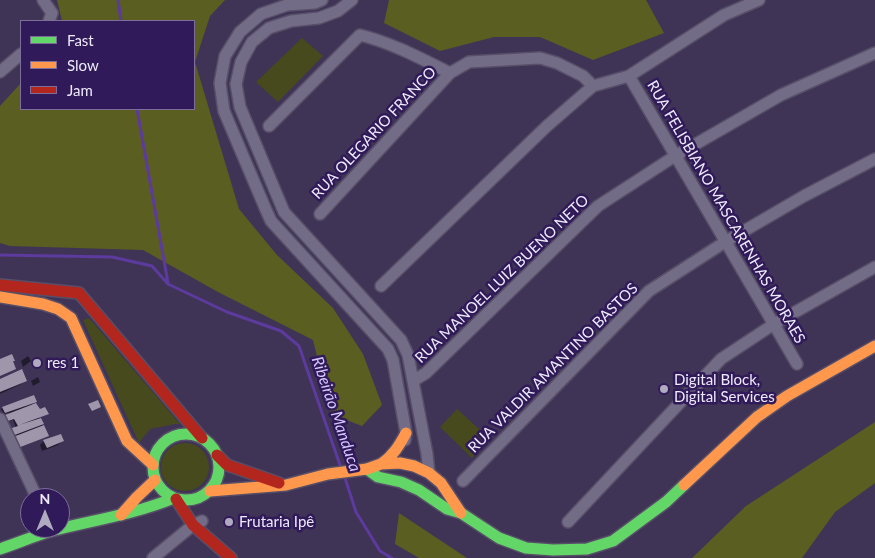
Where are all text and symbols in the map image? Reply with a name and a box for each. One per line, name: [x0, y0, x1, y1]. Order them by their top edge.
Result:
legend: [20, 20, 195, 110]
text: Fast: [67, 31, 94, 49]
text: Slow: [67, 56, 99, 74]
street label: RUA OLEGARIO FRANCO: [308, 63, 440, 203]
street label: RUA FELISBIANO MASCARENHAS MORAES: [643, 77, 809, 347]
text: Jam: [67, 81, 93, 99]
street label: RUA MANOEL LUIZ BUENO NETO: [411, 191, 593, 367]
street label: RUA VALDIR AMANTINO BASTOS: [464, 279, 642, 457]
place label: res 1: [47, 354, 79, 372]
water label: Ribeirão Manduca: [307, 354, 365, 474]
marker: res 1: [31, 357, 43, 369]
place label: Digital Block, Digital Services: [674, 371, 775, 406]
marker: Digital Block, Digital Services: [658, 383, 670, 395]
north arrow: [20, 488, 70, 538]
text: N: [40, 490, 50, 507]
place label: Frutaria Ipê: [239, 513, 314, 531]
marker: Frutaria Ipê: [223, 516, 235, 528]

